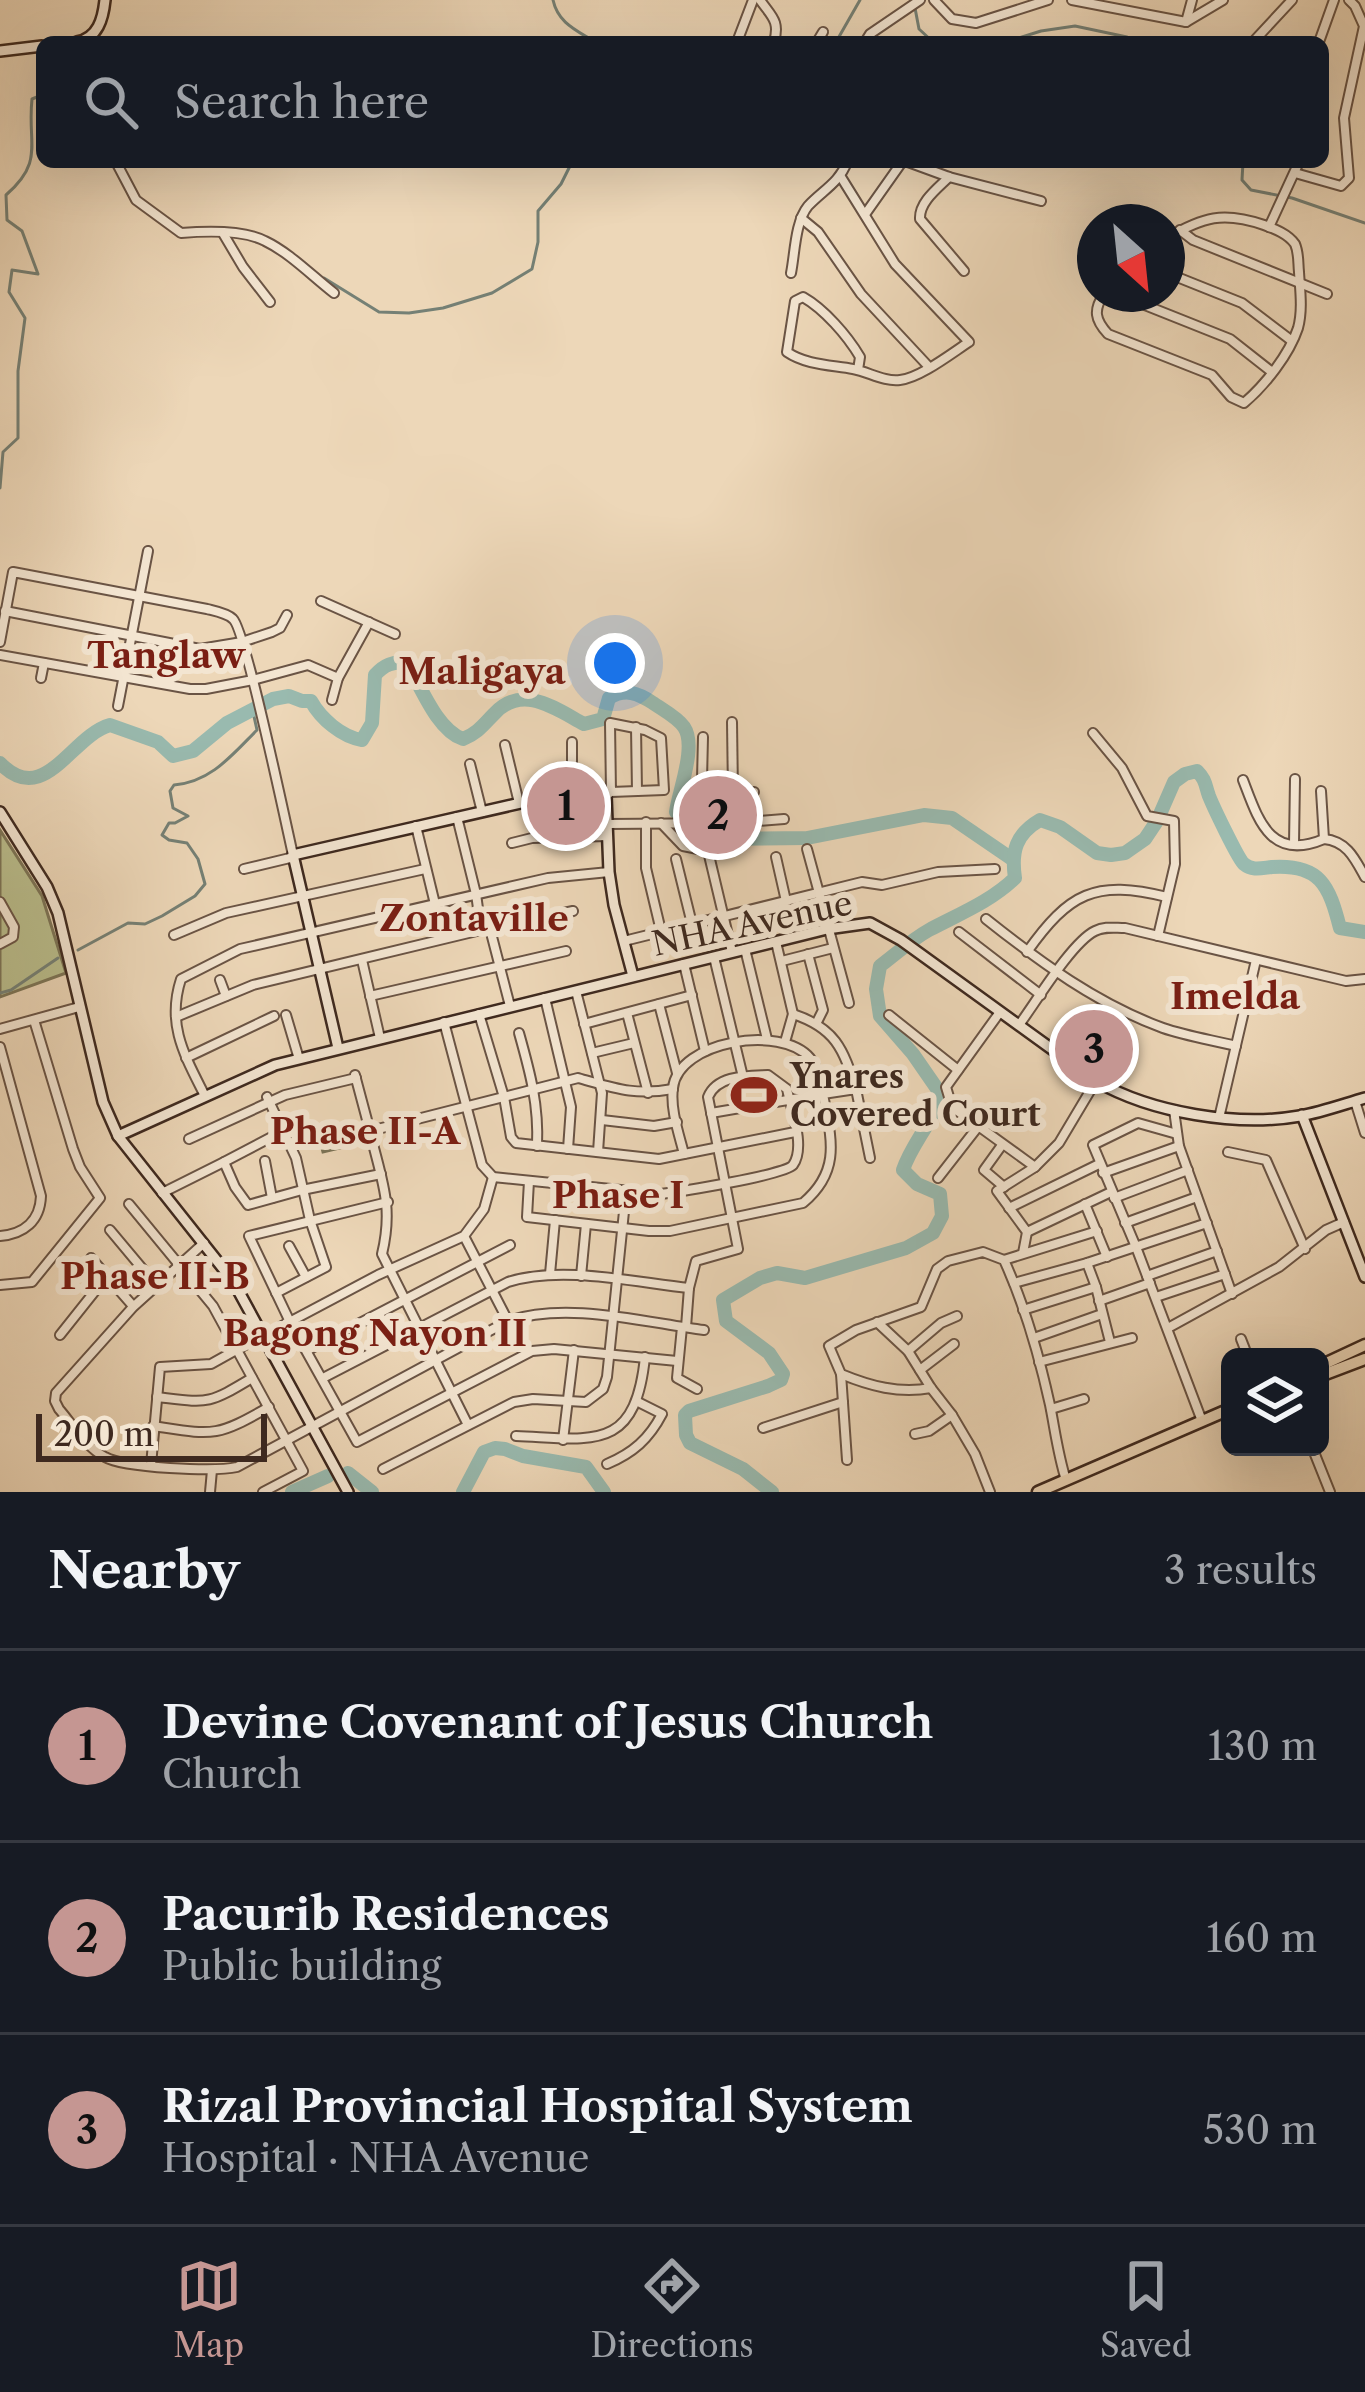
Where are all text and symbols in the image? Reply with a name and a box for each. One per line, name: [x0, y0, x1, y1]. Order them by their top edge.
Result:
search box: [36, 36, 1329, 168]
icon: search: [78, 69, 144, 135]
text: Search here: [174, 74, 429, 130]
north arrow: [1077, 204, 1185, 312]
district label: Tanglaw: [87, 633, 247, 677]
your location: [585, 633, 645, 693]
district label: Maligaya: [398, 649, 567, 693]
pin: 1: [527, 761, 605, 851]
pin: 2: [679, 770, 757, 860]
street label: NHA Avenue: [648, 882, 856, 965]
district label: Zontaville: [379, 896, 569, 940]
district label: Imelda: [1170, 974, 1301, 1018]
pin: 3: [1055, 1004, 1133, 1094]
place label: Ynares Covered Court: [789, 1056, 1041, 1135]
sports icon: Ynares Covered Court: [729, 1070, 779, 1120]
district label: Phase II-A: [270, 1109, 461, 1153]
district label: Phase I: [552, 1173, 684, 1217]
district label: Phase II-B: [60, 1254, 250, 1298]
district label: Bagong Nayon II: [223, 1311, 527, 1355]
map controls: [1221, 1348, 1329, 1456]
button: layers: [1221, 1348, 1329, 1456]
scale bar: [36, 1408, 267, 1461]
text: 200 m: [54, 1414, 154, 1455]
text: Nearby: [48, 1539, 240, 1601]
text: 3 results: [1164, 1546, 1317, 1594]
text: Devine Covenant of Jesus Church: [162, 1694, 933, 1750]
text: 1: [78, 1722, 96, 1770]
text: 130 m: [1208, 1722, 1317, 1770]
text: Church: [162, 1750, 301, 1798]
text: Pacurib Residences: [162, 1886, 610, 1942]
text: 2: [75, 1914, 99, 1962]
text: 160 m: [1206, 1914, 1317, 1962]
text: Public building: [162, 1942, 441, 1990]
text: Rizal Provincial Hospital System: [162, 2078, 913, 2134]
text: 3: [76, 2106, 98, 2154]
text: 530 m: [1203, 2106, 1317, 2154]
text: Hospital · NHA Avenue: [162, 2134, 589, 2182]
tab: Map: [173, 2253, 244, 2366]
tab: Directions: [591, 2253, 754, 2366]
tab: Saved: [1100, 2253, 1192, 2366]

